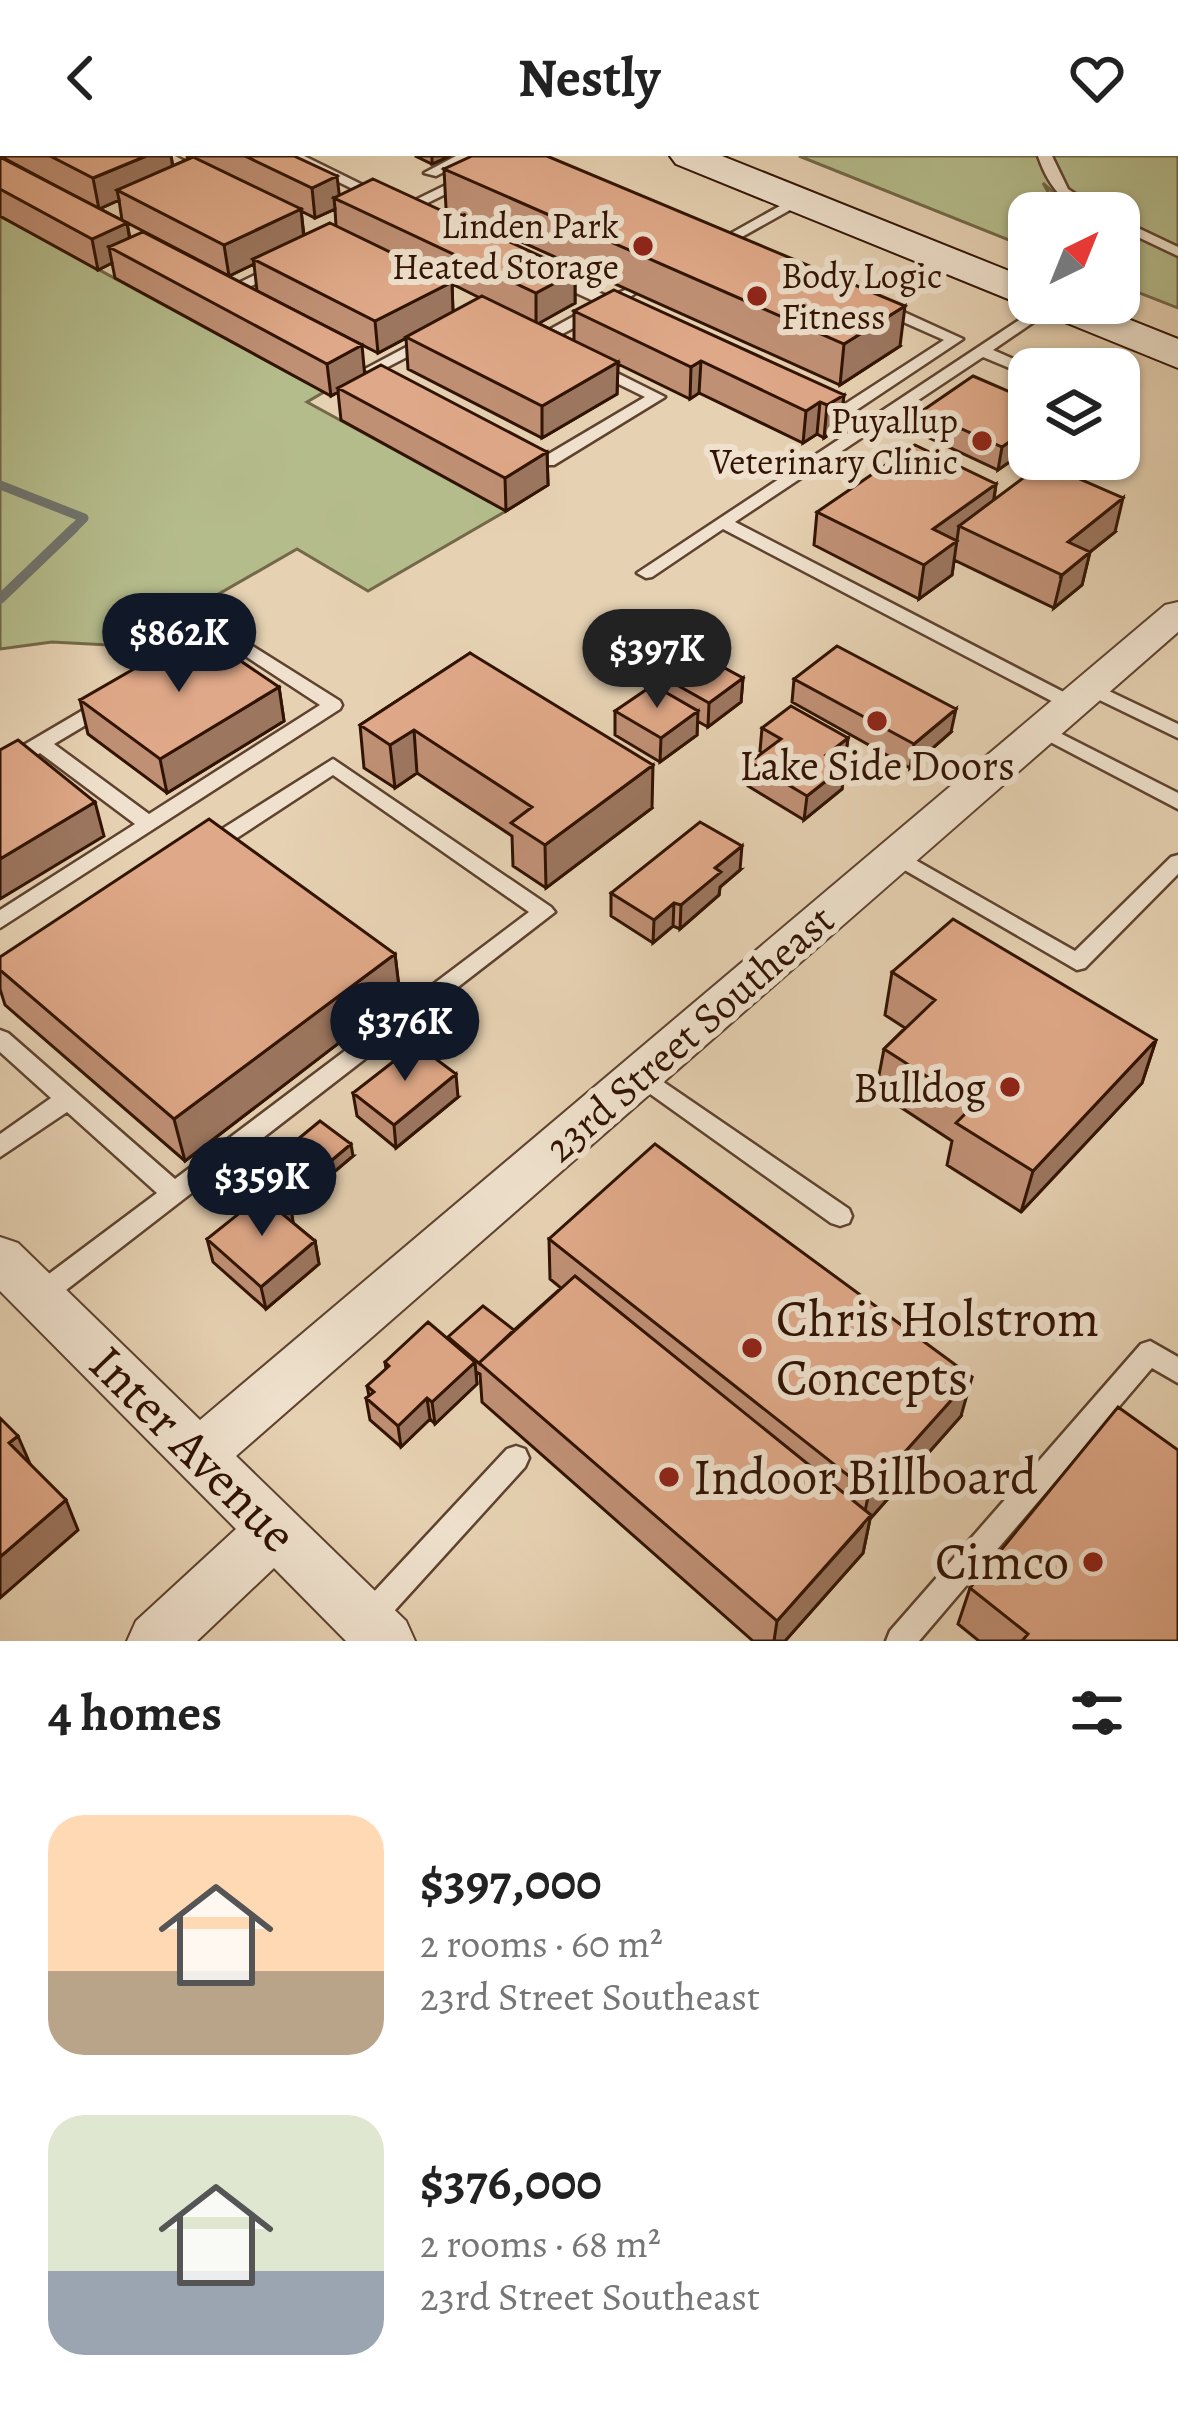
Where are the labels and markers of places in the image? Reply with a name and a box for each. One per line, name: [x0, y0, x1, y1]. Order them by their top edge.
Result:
place label: Linden Park Heated Storage: [392, 201, 619, 291]
marker: Linden Park Heated Storage: [630, 233, 656, 259]
place label: Body Logic Fitness: [781, 251, 942, 341]
marker: Body Logic Fitness: [744, 283, 770, 309]
place label: Puyallup Veterinary Clinic: [709, 396, 958, 486]
marker: Puyallup Veterinary Clinic: [969, 428, 995, 454]
pin: $862K: [95, 593, 263, 695]
pin: $397K: [573, 609, 741, 711]
marker: Lake Side Doors: [864, 708, 890, 734]
place label: Lake Side Doors: [739, 737, 1015, 794]
pin: $376K: [321, 982, 489, 1084]
place label: Bulldog: [853, 1059, 986, 1116]
marker: Bulldog: [997, 1074, 1023, 1100]
pin: $359K: [178, 1137, 346, 1239]
place label: Chris Holstrom Concepts: [776, 1284, 1099, 1413]
marker: Chris Holstrom Concepts: [739, 1335, 765, 1361]
place label: Indoor Billboard: [693, 1442, 1038, 1512]
marker: Indoor Billboard: [656, 1464, 682, 1490]
place label: Cimco: [935, 1527, 1069, 1597]
marker: Cimco: [1080, 1549, 1106, 1575]

